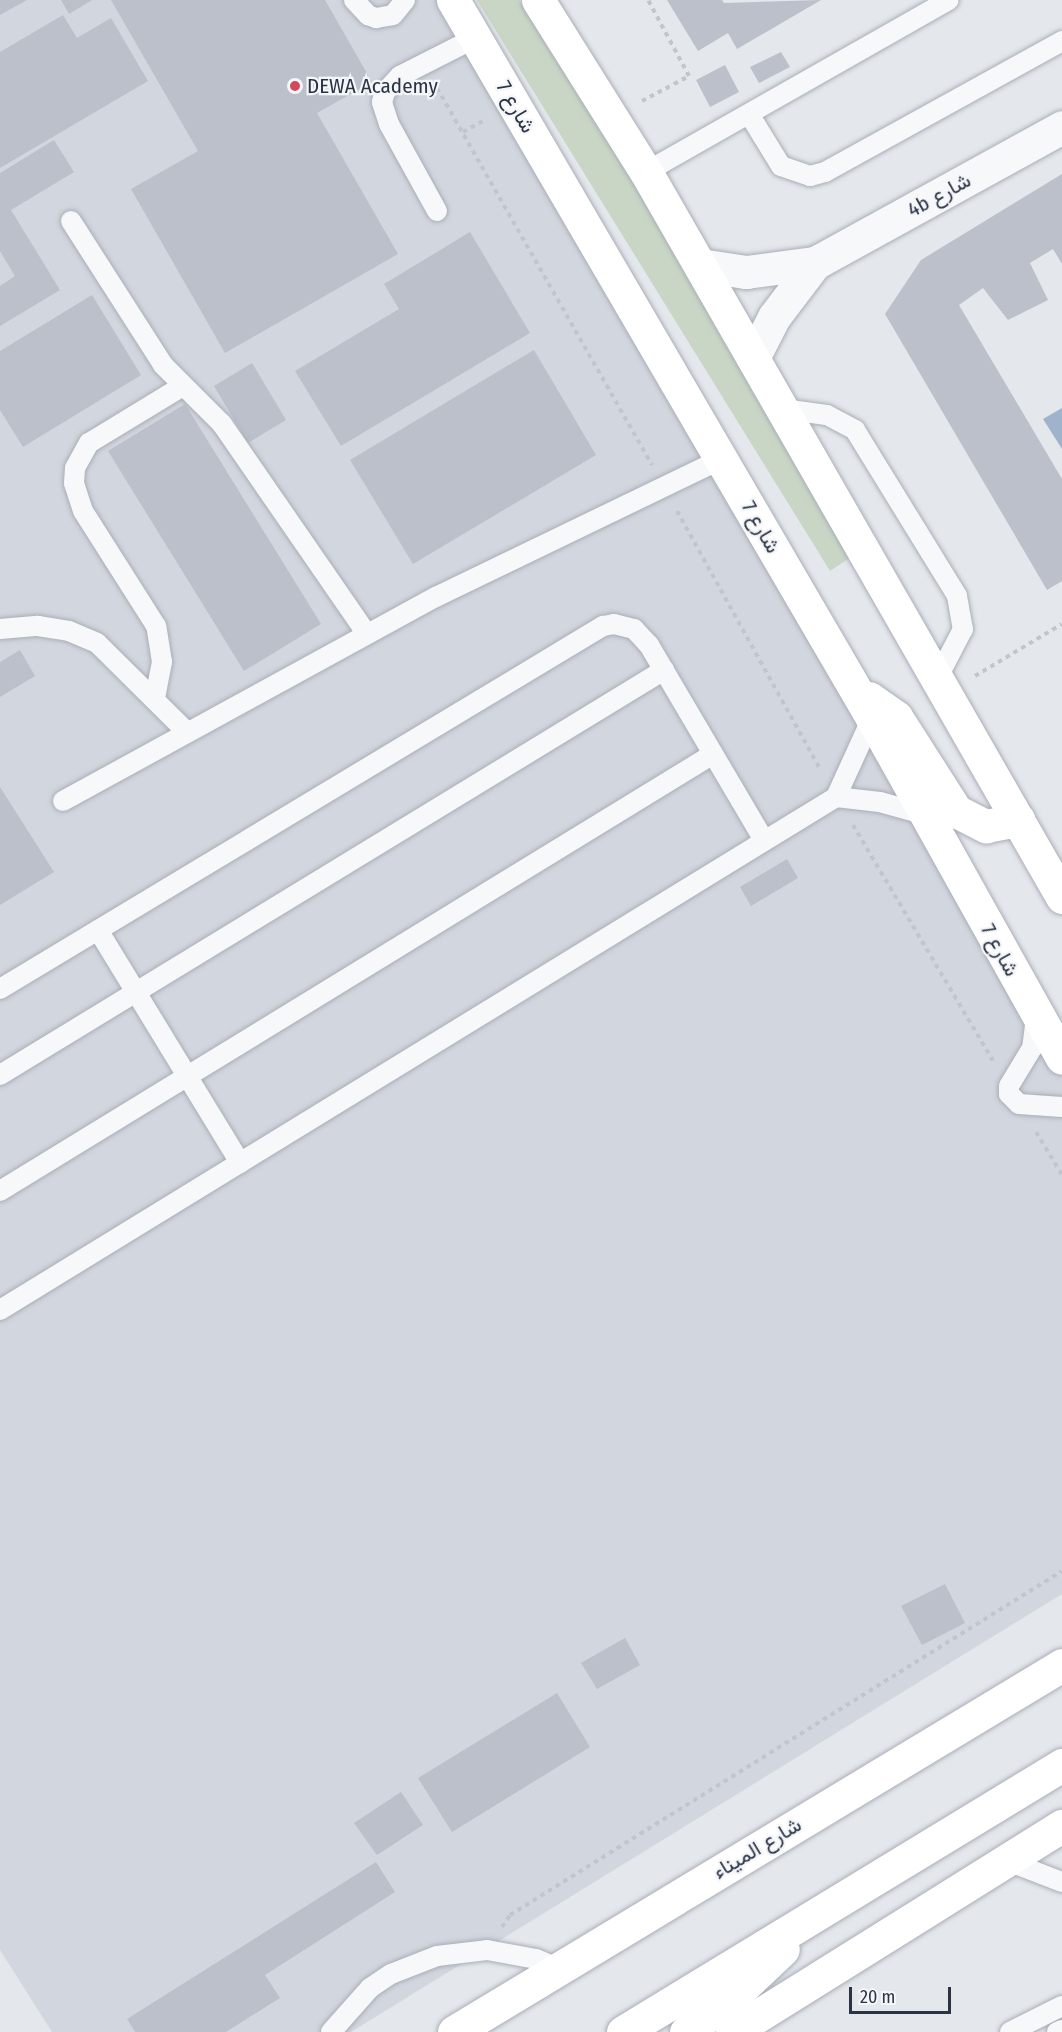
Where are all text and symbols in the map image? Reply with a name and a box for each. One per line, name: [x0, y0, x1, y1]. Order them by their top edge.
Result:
place label: DEWA Academy: [307, 73, 438, 99]
street label: شارع 7: [491, 77, 541, 137]
marker: DEWA Academy: [288, 79, 302, 93]
street label: 4b شارع: [903, 167, 975, 223]
street label: شارع 7: [736, 497, 786, 557]
street label: شارع 7: [975, 920, 1025, 980]
street label: شارع الميناء: [708, 1812, 806, 1884]
scale bar: [852, 1975, 954, 2013]
text: 20 m: [860, 1986, 895, 2008]

